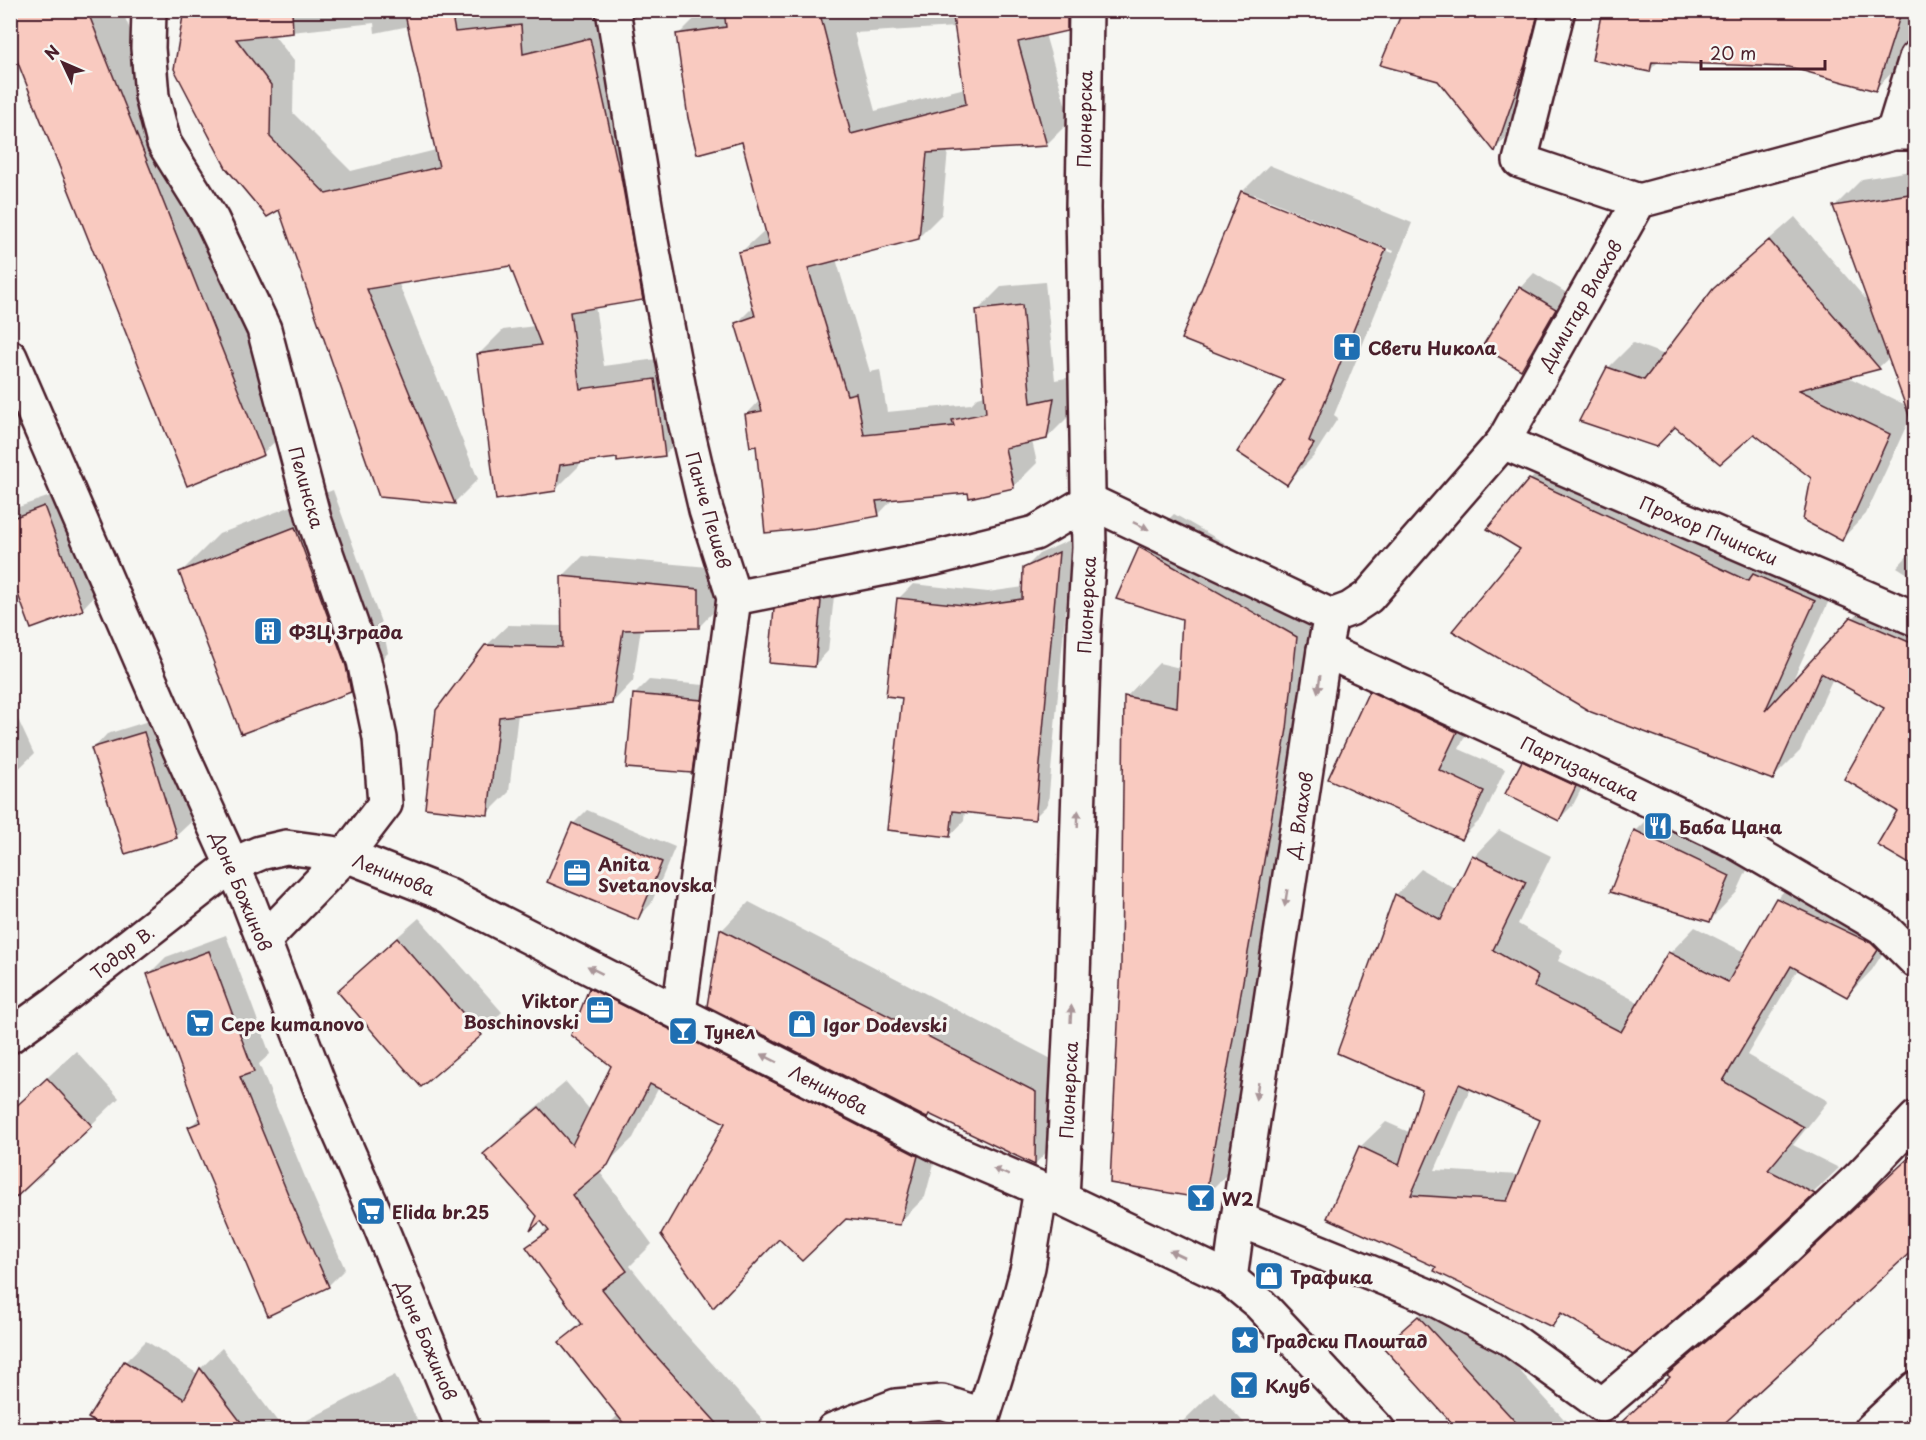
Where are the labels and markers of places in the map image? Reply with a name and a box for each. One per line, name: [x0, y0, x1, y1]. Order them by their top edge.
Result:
church icon: Свети Никола: [1331, 331, 1363, 363]
place label: Свети Никола: [1368, 334, 1497, 361]
building icon: ФЗЦ Зграда: [252, 615, 284, 647]
place label: ФЗЦ Зграда: [289, 618, 403, 645]
restaurant icon: Баба Цана: [1642, 810, 1674, 842]
place label: Баба Цана: [1679, 813, 1783, 840]
place label: Anita Svetanovska: [597, 850, 714, 898]
office icon: Anita Svetanovska: [561, 857, 593, 889]
place label: Viktor Boschinovski: [463, 987, 580, 1035]
office icon: Viktor Boschinovski: [584, 994, 616, 1026]
supermarket icon: Cepe kumanovo: [184, 1007, 216, 1039]
shop icon: Igor Dodevski: [786, 1008, 818, 1040]
place label: Cepe kumanovo: [221, 1010, 365, 1037]
place label: Igor Dodevski: [823, 1011, 947, 1038]
bar icon: Тунел: [667, 1015, 699, 1047]
place label: Тунел: [704, 1018, 755, 1045]
bar icon: W2: [1185, 1182, 1217, 1214]
place label: W2: [1222, 1185, 1254, 1212]
supermarket icon: Elida br.25: [355, 1195, 387, 1227]
place label: Elida br.25: [392, 1198, 489, 1225]
shop icon: Трафика: [1253, 1260, 1285, 1292]
place label: Трафика: [1290, 1263, 1374, 1290]
place icon: Градски Плоштад: [1229, 1324, 1261, 1356]
place label: Градски Плоштад: [1266, 1327, 1428, 1354]
bar icon: Клуб: [1228, 1369, 1260, 1401]
place label: Клуб: [1265, 1372, 1310, 1399]

